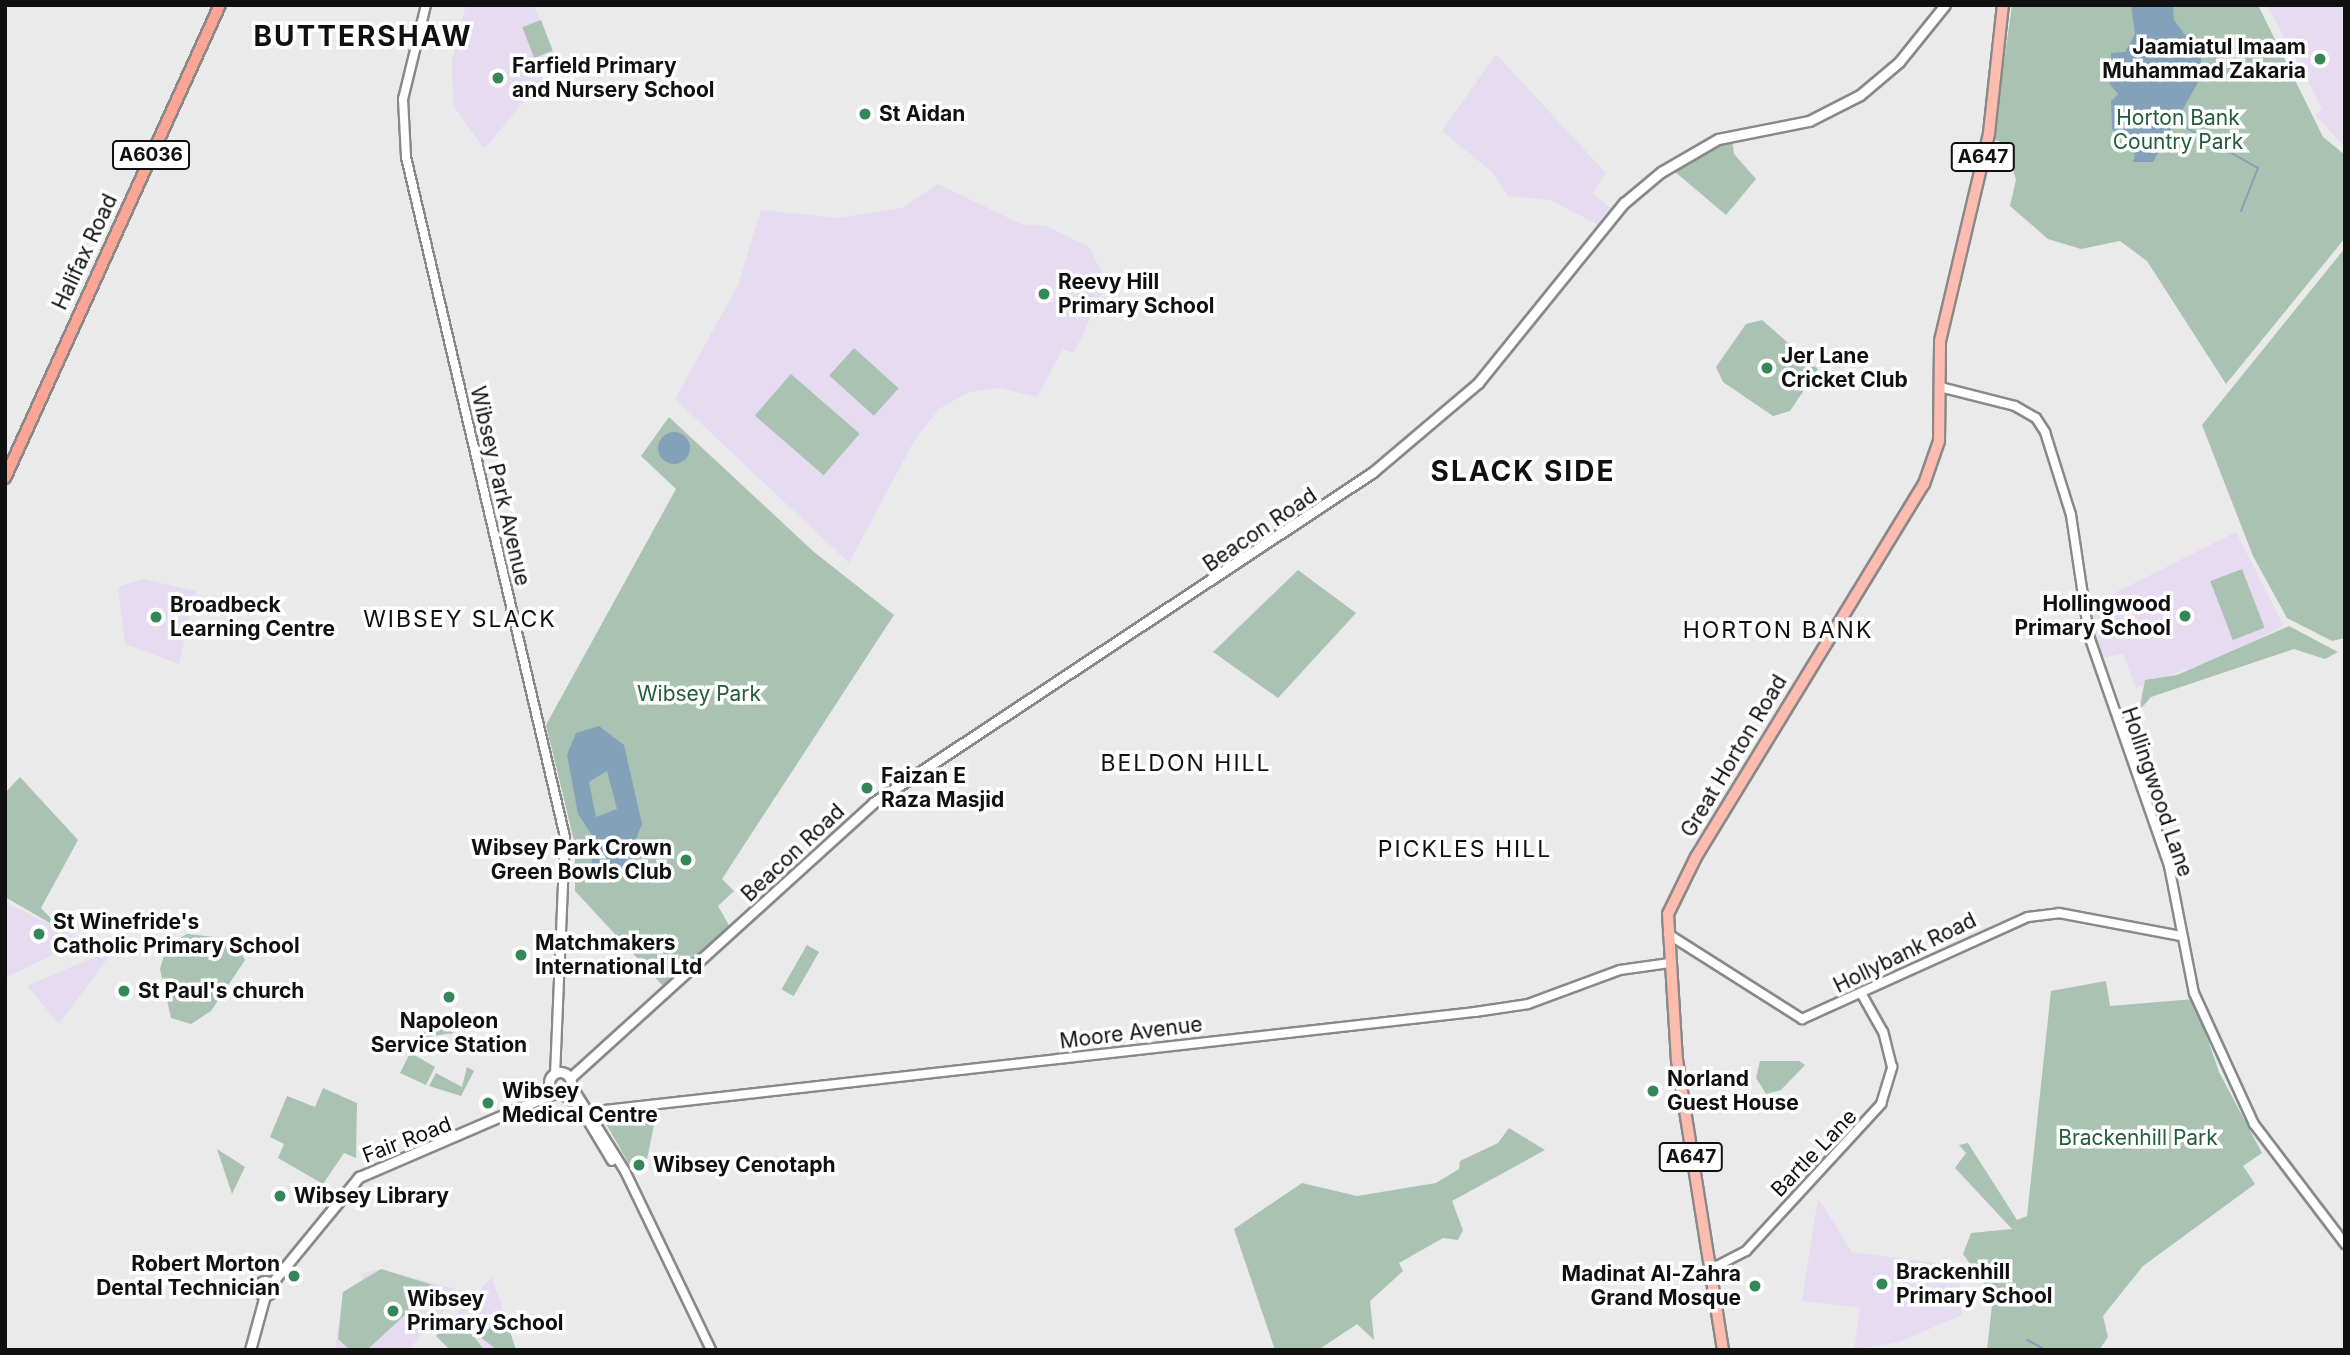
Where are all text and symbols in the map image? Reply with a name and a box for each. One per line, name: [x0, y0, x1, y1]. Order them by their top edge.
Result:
district label: BUTTERSHAW: [255, 19, 471, 53]
place label: Jaamiatul Imaam Muhammad Zakaria: [2102, 34, 2306, 84]
marker: Jaamiatul Imaam Muhammad Zakaria: [2312, 51, 2328, 67]
place label: Farfield Primary and Nursery School: [512, 53, 715, 103]
marker: Farfield Primary and Nursery School: [490, 70, 506, 86]
place label: St Aidan: [879, 101, 965, 127]
park label: Horton Bank Country Park: [2113, 105, 2243, 155]
marker: St Aidan: [857, 106, 873, 122]
road number: A6036: [111, 140, 191, 170]
road number: A647: [1950, 141, 2016, 172]
street label: Halifax Road: [47, 190, 123, 314]
place label: Reevy Hill Primary School: [1058, 269, 1214, 319]
marker: Reevy Hill Primary School: [1036, 286, 1052, 302]
place label: Jer Lane Cricket Club: [1781, 343, 1908, 393]
marker: Jer Lane Cricket Club: [1759, 360, 1775, 376]
street label: Wibsey Park Avenue: [465, 384, 535, 588]
district label: SLACK SIDE: [1432, 454, 1614, 488]
street label: Beacon Road: [1198, 483, 1322, 577]
place label: Hollingwood Primary School: [2015, 591, 2171, 641]
place label: Broadbeck Learning Centre: [170, 592, 335, 642]
district label: WIBSEY SLACK: [365, 605, 555, 633]
marker: Hollingwood Primary School: [2177, 608, 2193, 624]
marker: Broadbeck Learning Centre: [148, 609, 164, 625]
district label: HORTON BANK: [1684, 616, 1872, 644]
street label: Great Horton Road: [1676, 670, 1792, 842]
park label: Wibsey Park: [637, 681, 761, 707]
street label: Hollingwood Lane: [2116, 704, 2198, 880]
district label: BELDON HILL: [1102, 749, 1270, 777]
place label: Faizan E Raza Masjid: [881, 763, 1004, 813]
marker: Faizan E Raza Masjid: [859, 780, 875, 796]
street label: Beacon Road: [736, 799, 850, 907]
place label: Wibsey Park Crown Green Bowls Club: [471, 835, 672, 885]
district label: PICKLES HILL: [1379, 835, 1551, 863]
marker: Wibsey Park Crown Green Bowls Club: [678, 852, 694, 868]
street label: Hollybank Road: [1829, 908, 1981, 998]
place label: St Winefride's Catholic Primary School: [53, 909, 300, 959]
marker: St Winefride's Catholic Primary School: [31, 926, 47, 942]
place label: Matchmakers International Ltd: [535, 930, 702, 980]
marker: Matchmakers International Ltd: [513, 947, 529, 963]
place label: St Paul's church: [138, 978, 304, 1004]
marker: St Paul's church: [116, 983, 132, 999]
marker: Napoleon Service Station: [441, 989, 457, 1005]
place label: Napoleon Service Station: [371, 1008, 527, 1058]
street label: Moore Avenue: [1058, 1012, 1204, 1054]
place label: Norland Guest House: [1667, 1066, 1799, 1116]
place label: Wibsey Medical Centre: [502, 1078, 658, 1128]
marker: Norland Guest House: [1645, 1083, 1661, 1099]
marker: Wibsey Medical Centre: [480, 1095, 496, 1111]
street label: Bartle Lane: [1766, 1104, 1862, 1202]
street label: Fair Road: [359, 1112, 455, 1168]
park label: Brackenhill Park: [2058, 1125, 2218, 1151]
road number: A647: [1658, 1142, 1724, 1172]
place label: Wibsey Cenotaph: [653, 1152, 836, 1178]
marker: Wibsey Cenotaph: [631, 1157, 647, 1173]
place label: Wibsey Library: [294, 1183, 449, 1209]
marker: Wibsey Library: [272, 1188, 288, 1204]
place label: Robert Morton Dental Technician: [96, 1251, 280, 1301]
place label: Brackenhill Primary School: [1896, 1259, 2052, 1309]
place label: Madinat Al-Zahra Grand Mosque: [1562, 1261, 1741, 1311]
marker: Robert Morton Dental Technician: [286, 1268, 302, 1284]
marker: Brackenhill Primary School: [1874, 1276, 1890, 1292]
marker: Madinat Al-Zahra Grand Mosque: [1747, 1278, 1763, 1294]
place label: Wibsey Primary School: [407, 1286, 563, 1336]
marker: Wibsey Primary School: [385, 1303, 401, 1319]

